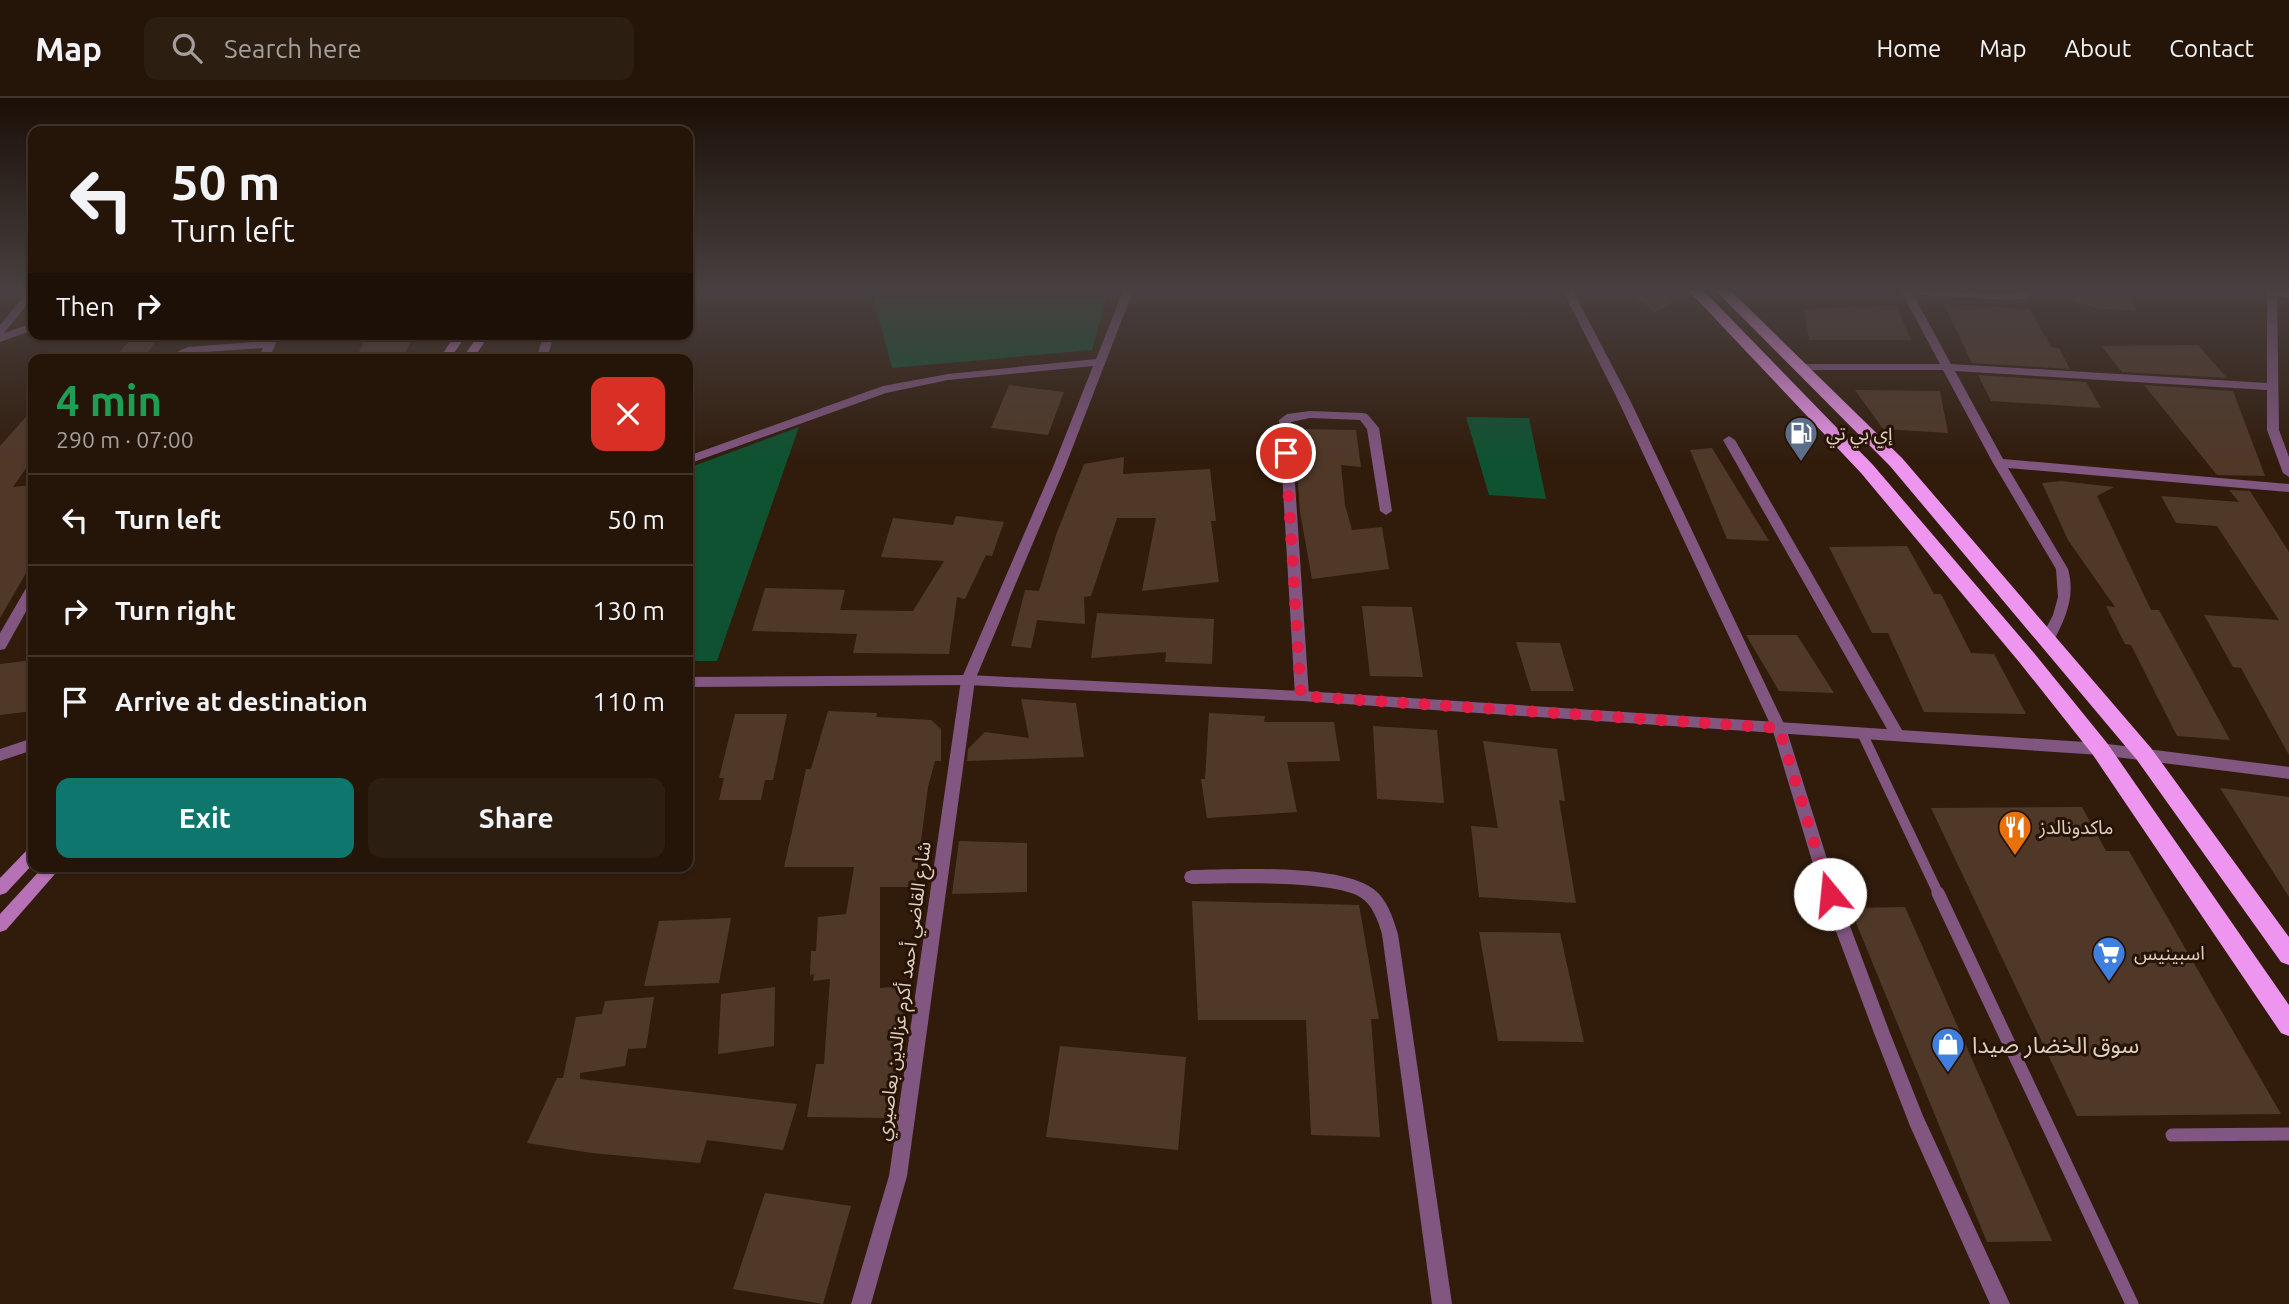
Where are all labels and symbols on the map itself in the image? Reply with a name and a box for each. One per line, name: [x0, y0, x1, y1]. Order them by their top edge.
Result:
fuel station icon: إي بي تي: [1782, 414, 1820, 463]
place label: إي بي تي: [1826, 422, 1893, 448]
pin: [1256, 423, 1316, 483]
restaurant icon: ماكدونالدز: [1996, 808, 2034, 857]
place label: ماكدونالدز: [2038, 816, 2114, 839]
street label: شارع القاضي أحمد أكرم عزالدين بعاصيري: [871, 840, 939, 1143]
position arrow: [1793, 857, 1867, 931]
supermarket icon: اسبينيس: [2090, 934, 2128, 983]
place label: اسبينيس: [2134, 942, 2205, 965]
shop icon: سوق الخضار صيدا: [1929, 1025, 1967, 1074]
place label: سوق الخضار صيدا: [1972, 1032, 2139, 1059]

